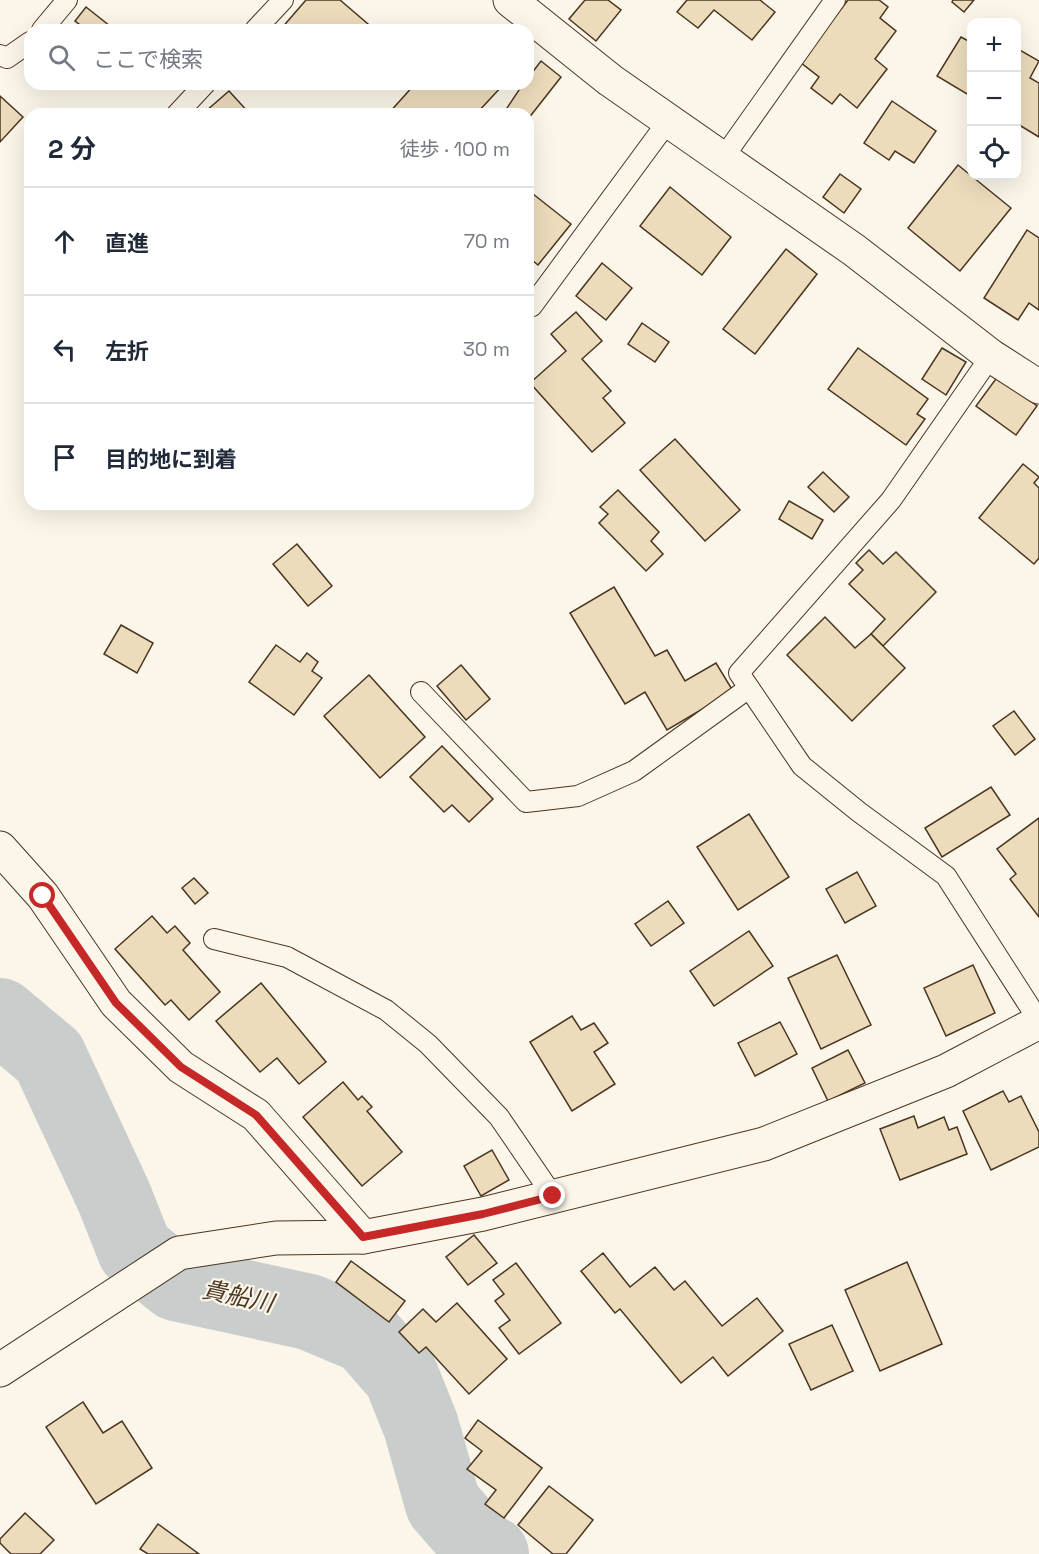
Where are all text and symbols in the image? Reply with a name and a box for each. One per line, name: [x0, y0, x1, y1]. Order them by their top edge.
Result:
map controls: [967, 18, 1021, 180]
button: +: [967, 18, 1021, 72]
search box: [24, 24, 534, 90]
icon: search: [45, 41, 78, 74]
text: ここで検索: [93, 45, 203, 73]
button: −: [967, 72, 1021, 126]
button: locate: [967, 126, 1021, 180]
text: 2 分: [48, 132, 96, 166]
text: 徒歩 · 100 m: [400, 136, 510, 162]
icon: ahead: [48, 225, 81, 258]
text: 70 m: [464, 228, 510, 254]
text: 直進: [105, 229, 149, 257]
icon: left: [48, 333, 81, 366]
text: 30 m: [463, 336, 510, 362]
text: 左折: [105, 337, 149, 365]
icon: arrive: [48, 441, 81, 474]
text: 目的地に到着: [105, 445, 237, 473]
route start: [29, 882, 55, 908]
route end: [539, 1182, 565, 1208]
water label: 貴船川: [200, 1273, 279, 1319]

